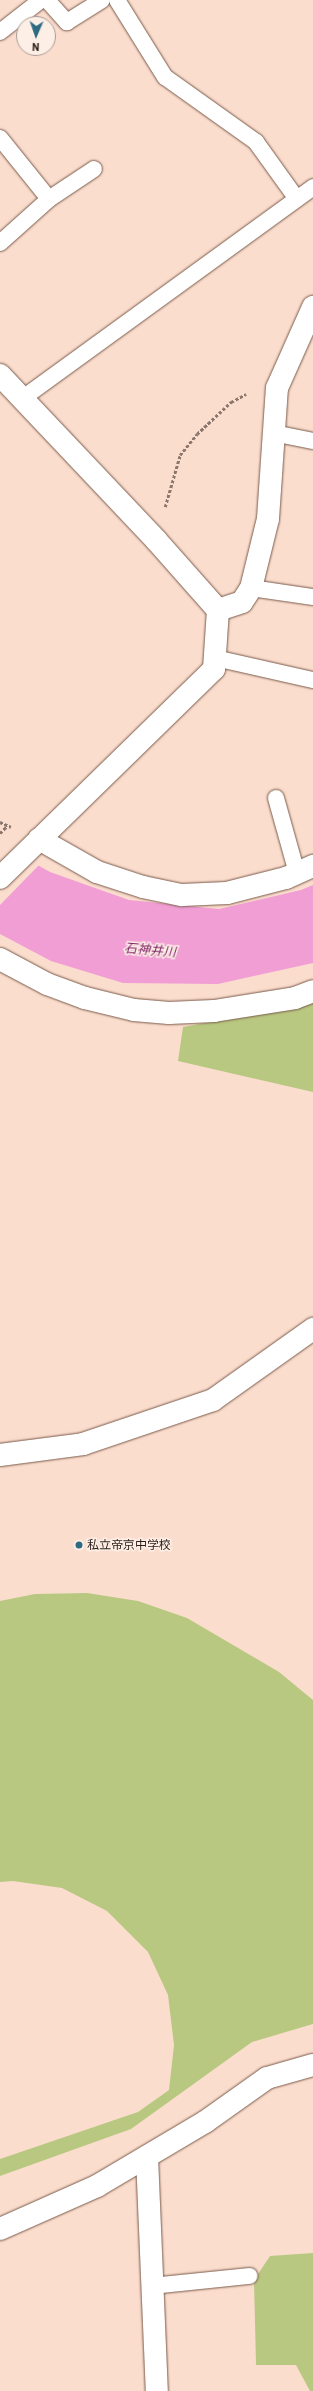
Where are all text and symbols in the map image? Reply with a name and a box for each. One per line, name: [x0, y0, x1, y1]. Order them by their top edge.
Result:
north arrow: [16, 16, 56, 56]
text: N: [32, 41, 39, 54]
water label: 石神井川: [123, 940, 177, 960]
place label: 私立帝京中学校: [87, 1538, 171, 1552]
marker: 私立帝京中学校: [74, 1540, 84, 1550]

